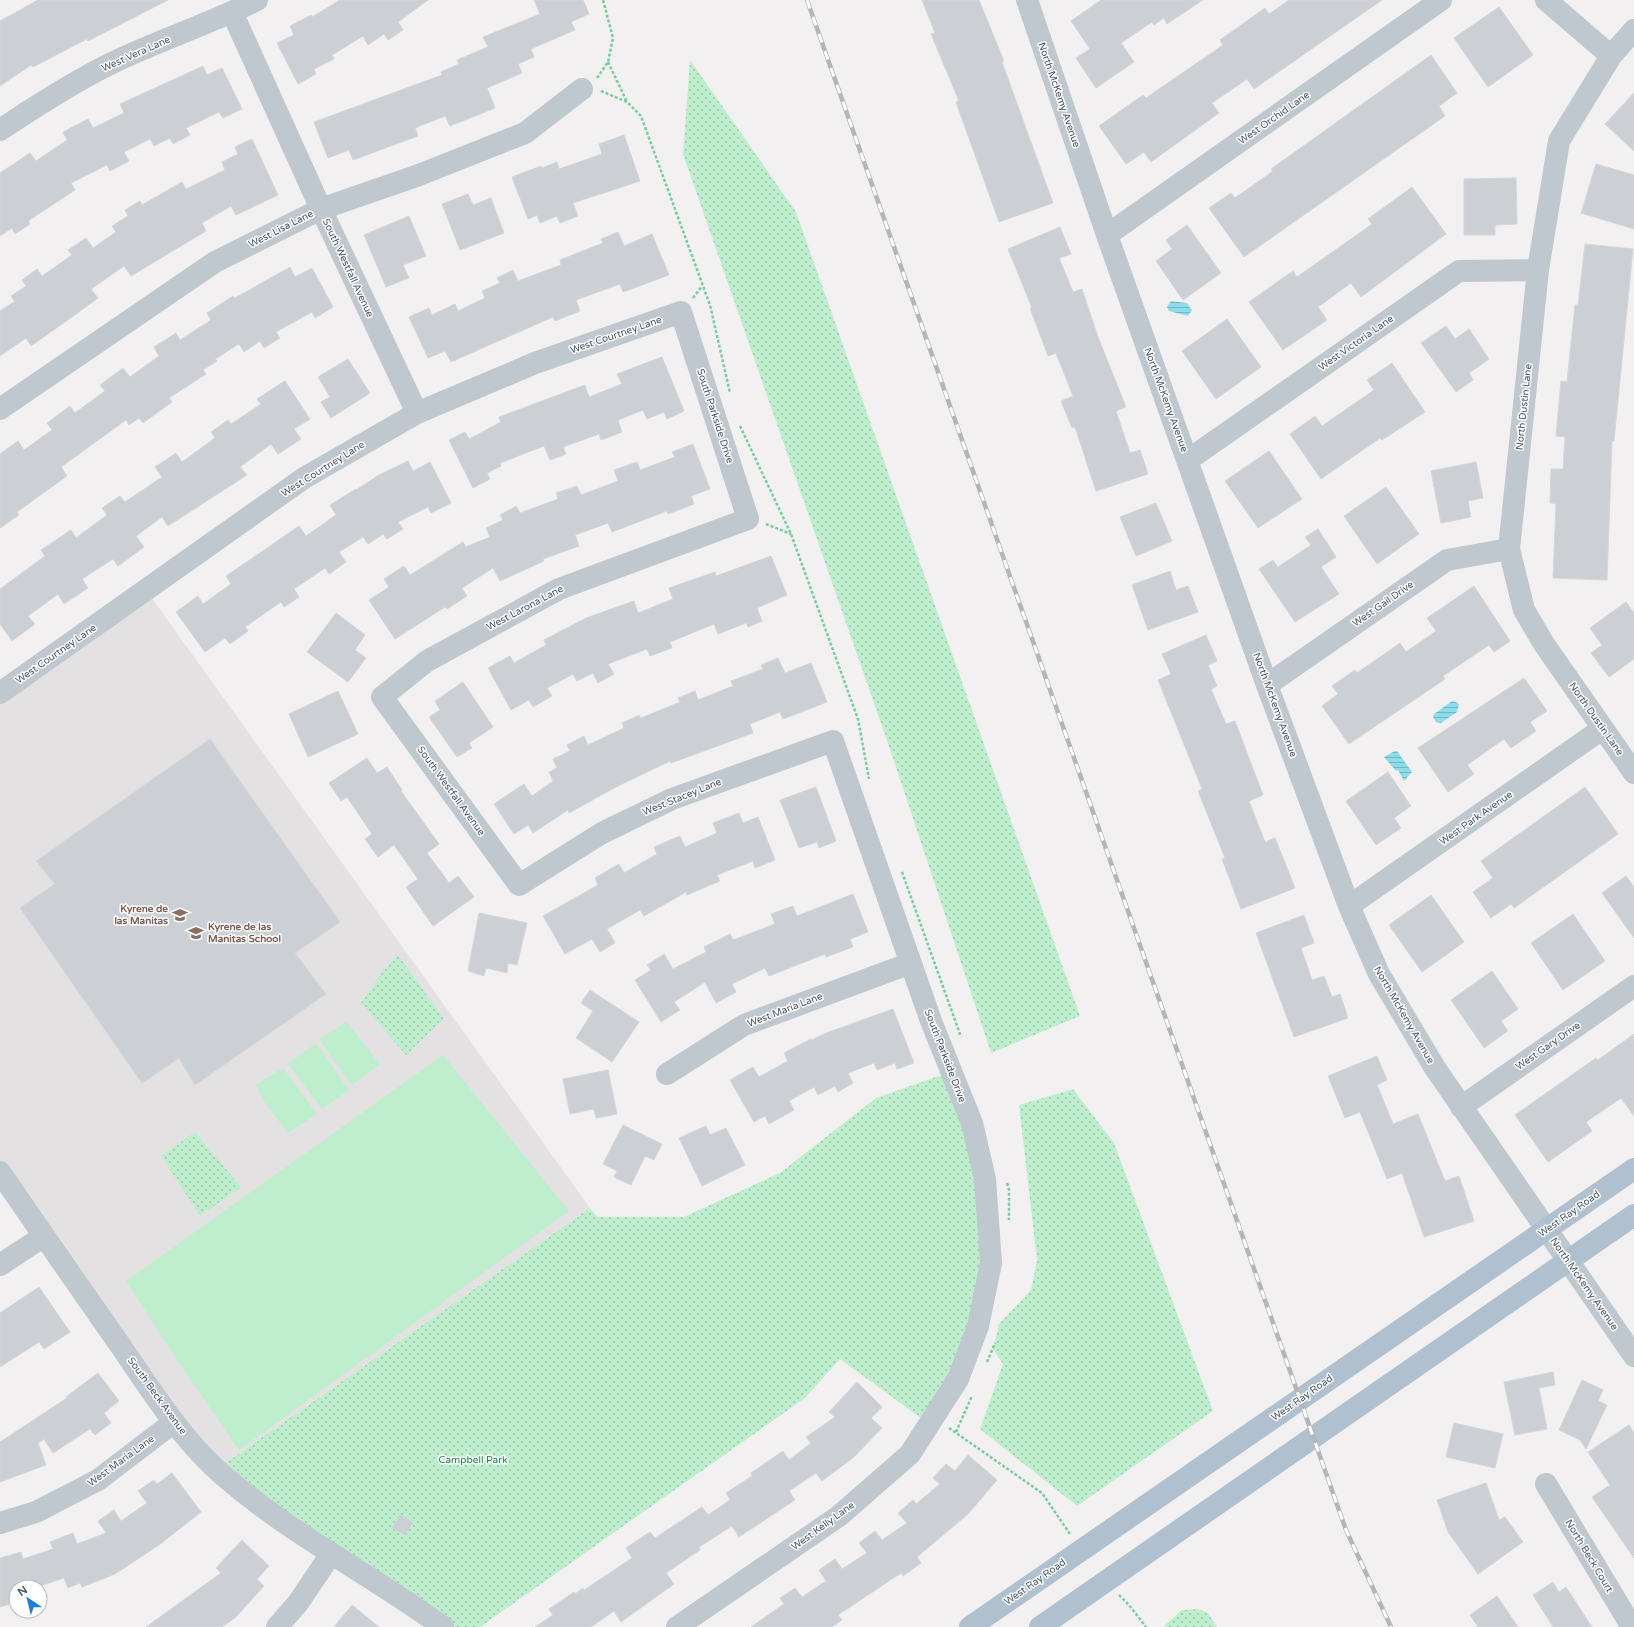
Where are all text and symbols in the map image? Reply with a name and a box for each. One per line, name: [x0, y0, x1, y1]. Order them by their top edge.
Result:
street label: West Vera Lane: [100, 33, 172, 74]
street label: North McKemy Avenue: [1035, 41, 1083, 149]
street label: West Orchid Lane: [1236, 89, 1312, 147]
street label: West Lisa Lane: [247, 207, 316, 250]
street label: South Westfall Avenue: [320, 217, 376, 320]
street label: West Victoria Lane: [1316, 312, 1396, 373]
street label: West Courtney Lane: [569, 314, 664, 356]
street label: North McKemy Avenue: [1141, 346, 1191, 454]
street label: North Dustin Lane: [1513, 363, 1535, 451]
street label: South Parkside Drive: [694, 367, 736, 465]
street label: West Courtney Lane: [279, 438, 367, 500]
street label: West Gail Drive: [1350, 578, 1416, 630]
street label: West Larona Lane: [485, 583, 566, 633]
street label: West Courtney Lane: [13, 621, 99, 686]
street label: North McKemy Avenue: [1250, 651, 1300, 759]
street label: North Dustin Lane: [1566, 680, 1626, 758]
street label: South Westfall Avenue: [415, 744, 488, 838]
street label: West Stacey Lane: [641, 776, 723, 818]
street label: West Park Avenue: [1437, 788, 1515, 848]
place label: Kyrene de las Manitas: [114, 903, 168, 927]
school or university icon: Kyrene de las Manitas: [171, 906, 189, 924]
place label: Kyrene de las Manitas School: [208, 921, 281, 945]
school or university icon: Kyrene de las Manitas School: [187, 924, 205, 942]
street label: North McKemy Avenue: [1371, 964, 1437, 1066]
street label: West Maria Lane: [746, 990, 825, 1030]
street label: South Parkside Drive: [922, 1008, 968, 1105]
street label: West Gary Drive: [1513, 1019, 1583, 1073]
street label: West Ray Road: [1536, 1188, 1602, 1240]
street label: North McKemy Avenue: [1547, 1235, 1621, 1333]
street label: South Beck Avenue: [125, 1355, 189, 1437]
street label: West Ray Road: [1269, 1372, 1335, 1424]
street label: West Maria Lane: [85, 1433, 157, 1489]
park label: Campbell Park: [439, 1454, 508, 1466]
street label: West Kelly Lane: [789, 1499, 857, 1553]
street label: North Beck Court: [1563, 1517, 1616, 1595]
street label: West Ray Road: [1002, 1556, 1068, 1608]
north arrow: [8, 1579, 48, 1619]
text: N: [15, 1583, 30, 1599]

